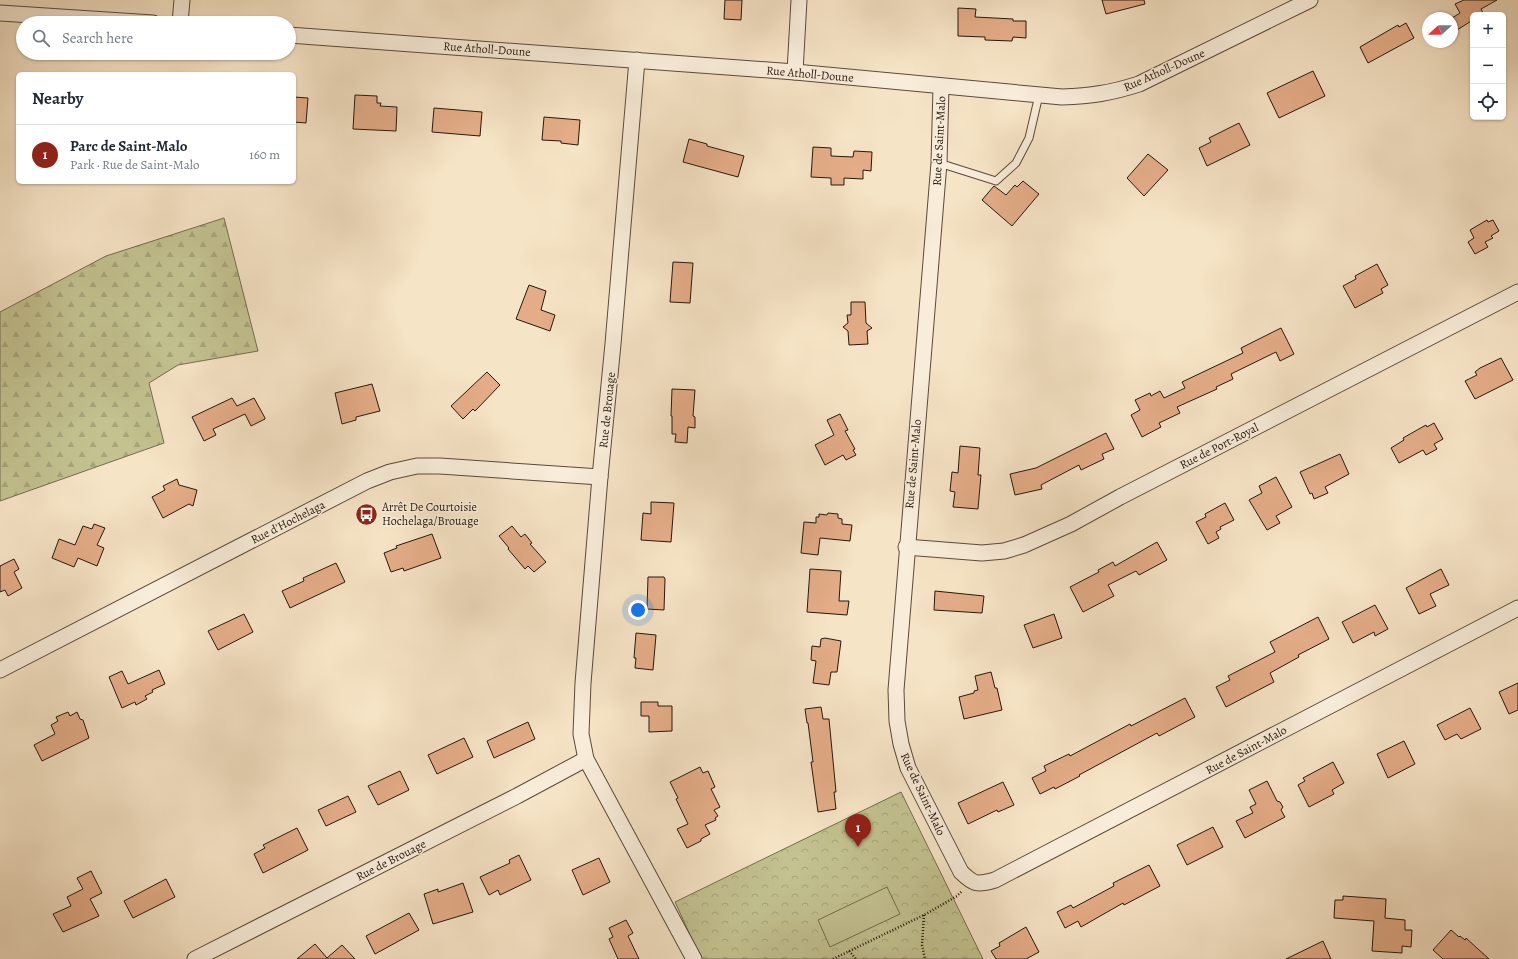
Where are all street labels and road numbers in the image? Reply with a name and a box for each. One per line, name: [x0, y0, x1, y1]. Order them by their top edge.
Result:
street label: Rue Atholl-Doune: [443, 38, 531, 60]
street label: Rue Atholl-Doune: [1121, 45, 1207, 95]
street label: Rue Atholl-Doune: [766, 62, 854, 86]
street label: Rue de Saint-Malo: [929, 96, 949, 186]
street label: Rue de Brouage: [595, 371, 619, 449]
street label: Rue de Saint-Malo: [901, 419, 925, 509]
street label: Rue de Port-Royal: [1177, 419, 1261, 473]
street label: Rue d'Hochelaga: [248, 496, 328, 548]
street label: Rue de Saint-Malo: [1203, 722, 1289, 778]
street label: Rue de Saint-Malo: [897, 750, 949, 838]
street label: Rue de Brouage: [353, 836, 429, 884]

